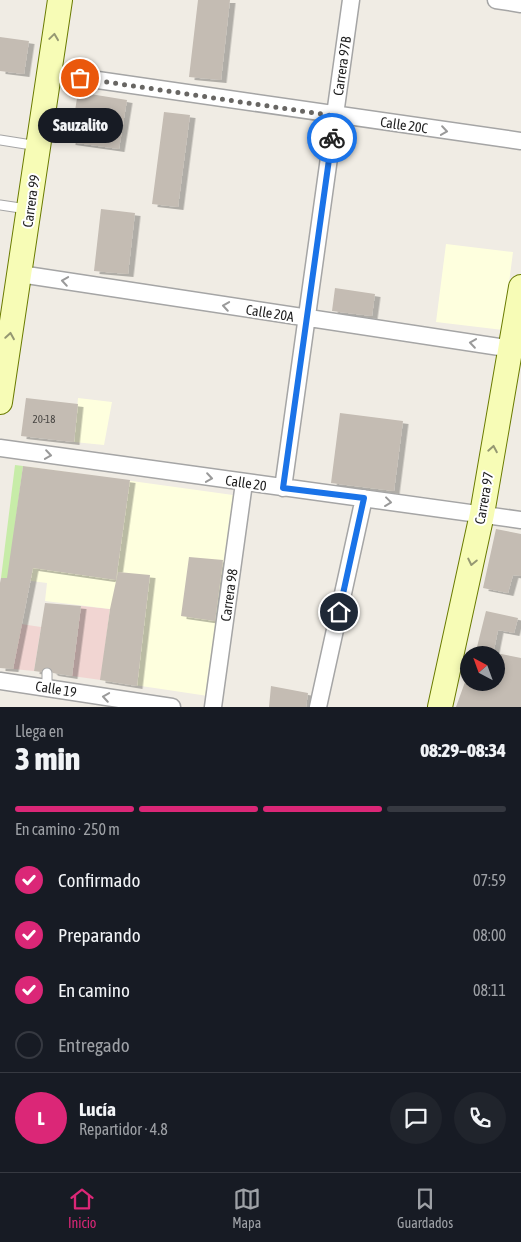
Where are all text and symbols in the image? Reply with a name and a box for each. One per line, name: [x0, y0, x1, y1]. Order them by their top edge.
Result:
one-way arrow: [49, 32, 59, 41]
street label: Carrera 97B: [330, 35, 354, 97]
pin: [59, 57, 101, 99]
icon: bag: [66, 64, 94, 92]
callout: Sauzalito: [38, 108, 122, 143]
courier: [307, 113, 357, 163]
street label: Calle 20C: [379, 114, 429, 136]
text: Sauzalito: [53, 116, 108, 134]
icon: bike: [318, 124, 346, 152]
one-way arrow: [439, 125, 448, 135]
street label: Carrera 99: [19, 174, 43, 228]
one-way arrow: [61, 276, 69, 287]
street label: Calle 20A: [245, 301, 295, 325]
one-way arrow: [221, 302, 230, 312]
one-way arrow: [5, 332, 15, 341]
one-way arrow: [468, 339, 477, 349]
house number: 20-18: [33, 413, 55, 425]
one-way arrow: [488, 444, 498, 453]
one-way arrow: [45, 449, 53, 460]
street label: Carrera 97: [472, 471, 496, 525]
one-way arrow: [206, 472, 214, 483]
street label: Calle 20: [224, 472, 268, 494]
one-way arrow: [383, 496, 392, 506]
one-way arrow: [467, 557, 478, 566]
street label: Carrera 98: [217, 567, 241, 622]
pin: [318, 591, 360, 633]
icon: home: [325, 598, 353, 626]
north arrow: [460, 646, 505, 691]
map controls: [460, 646, 505, 691]
street label: Calle 19: [34, 678, 78, 700]
one-way arrow: [102, 692, 110, 703]
text: Llega en: [15, 722, 64, 740]
text: 08:29–08:34: [420, 739, 506, 761]
text: 3 min: [15, 740, 80, 777]
text: En camino · 250 m: [15, 820, 120, 838]
icon: check: [15, 866, 43, 894]
text: Confirmado: [58, 869, 140, 891]
text: 07:59: [473, 871, 506, 889]
icon: check: [15, 921, 43, 949]
text: Preparando: [58, 924, 141, 946]
text: 08:00: [473, 926, 506, 944]
icon: check: [15, 976, 43, 1004]
text: En camino: [58, 979, 130, 1001]
text: 08:11: [473, 981, 506, 999]
text: Entregado: [58, 1034, 130, 1056]
button: chat: [390, 1092, 442, 1144]
button: phone: [454, 1092, 506, 1144]
text: Lucía: [79, 1098, 116, 1120]
text: L: [37, 1107, 45, 1129]
text: Repartidor · 4.8: [79, 1120, 168, 1138]
tab: Inicio: [68, 1185, 96, 1231]
tab: Mapa: [232, 1185, 261, 1231]
tab: Guardados: [397, 1185, 453, 1231]

